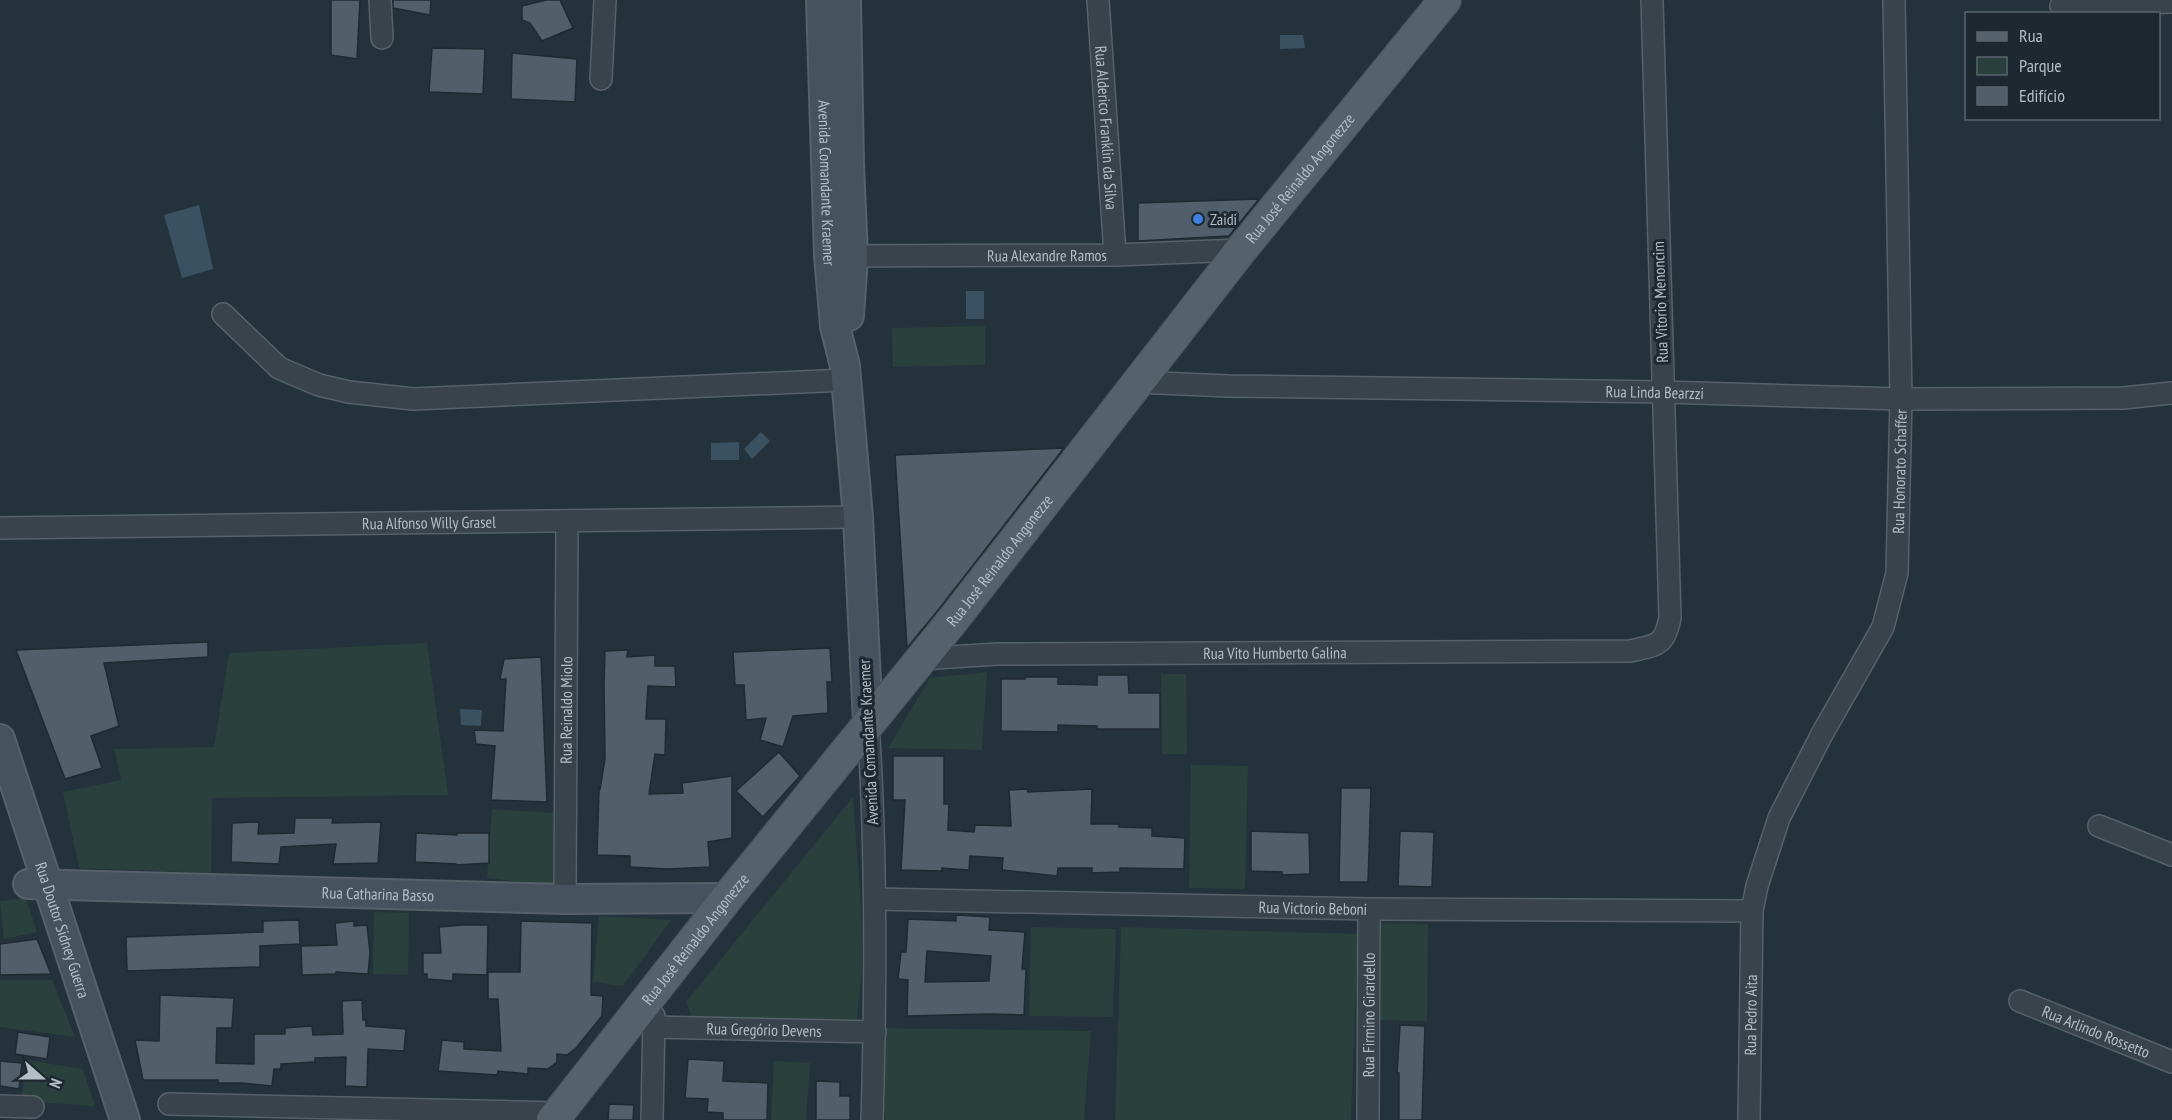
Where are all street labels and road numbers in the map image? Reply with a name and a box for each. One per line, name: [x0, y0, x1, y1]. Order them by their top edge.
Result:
street label: Rua Alderico Franklin da Silva: [1091, 45, 1122, 210]
street label: Avenida Comandante Kraemer: [814, 100, 840, 267]
street label: Rua José Reinaldo Angonezze: [1241, 109, 1359, 247]
street label: Rua Vitorio Menoncim: [1648, 241, 1672, 363]
street label: Rua Alexandre Ramos: [987, 245, 1107, 265]
street label: Rua Linda Bearzzi: [1606, 381, 1704, 403]
street label: Rua Honorato Schaffer: [1888, 408, 1911, 534]
street label: Rua José Reinaldo Angonezze: [942, 490, 1057, 630]
street label: Rua Alfonso Willy Grasel: [362, 512, 496, 533]
street label: Rua Vito Humberto Galina: [1203, 642, 1347, 663]
street label: Rua Reinaldo Miolo: [556, 656, 576, 764]
street label: Avenida Comandante Kraemer: [854, 658, 882, 825]
street label: Rua Doutor Sidney Guerra: [31, 859, 94, 1001]
street label: Rua José Reinaldo Angonezze: [637, 869, 753, 1009]
street label: Rua Catharina Basso: [321, 882, 434, 905]
street label: Rua Victorio Beboni: [1258, 897, 1367, 919]
street label: Rua Firmino Girardello: [1358, 953, 1379, 1077]
street label: Rua Pedro Aita: [1740, 974, 1761, 1056]
street label: Rua Arlindo Rossetto: [2039, 1001, 2153, 1062]
street label: Rua Gregório Devens: [706, 1018, 822, 1041]

